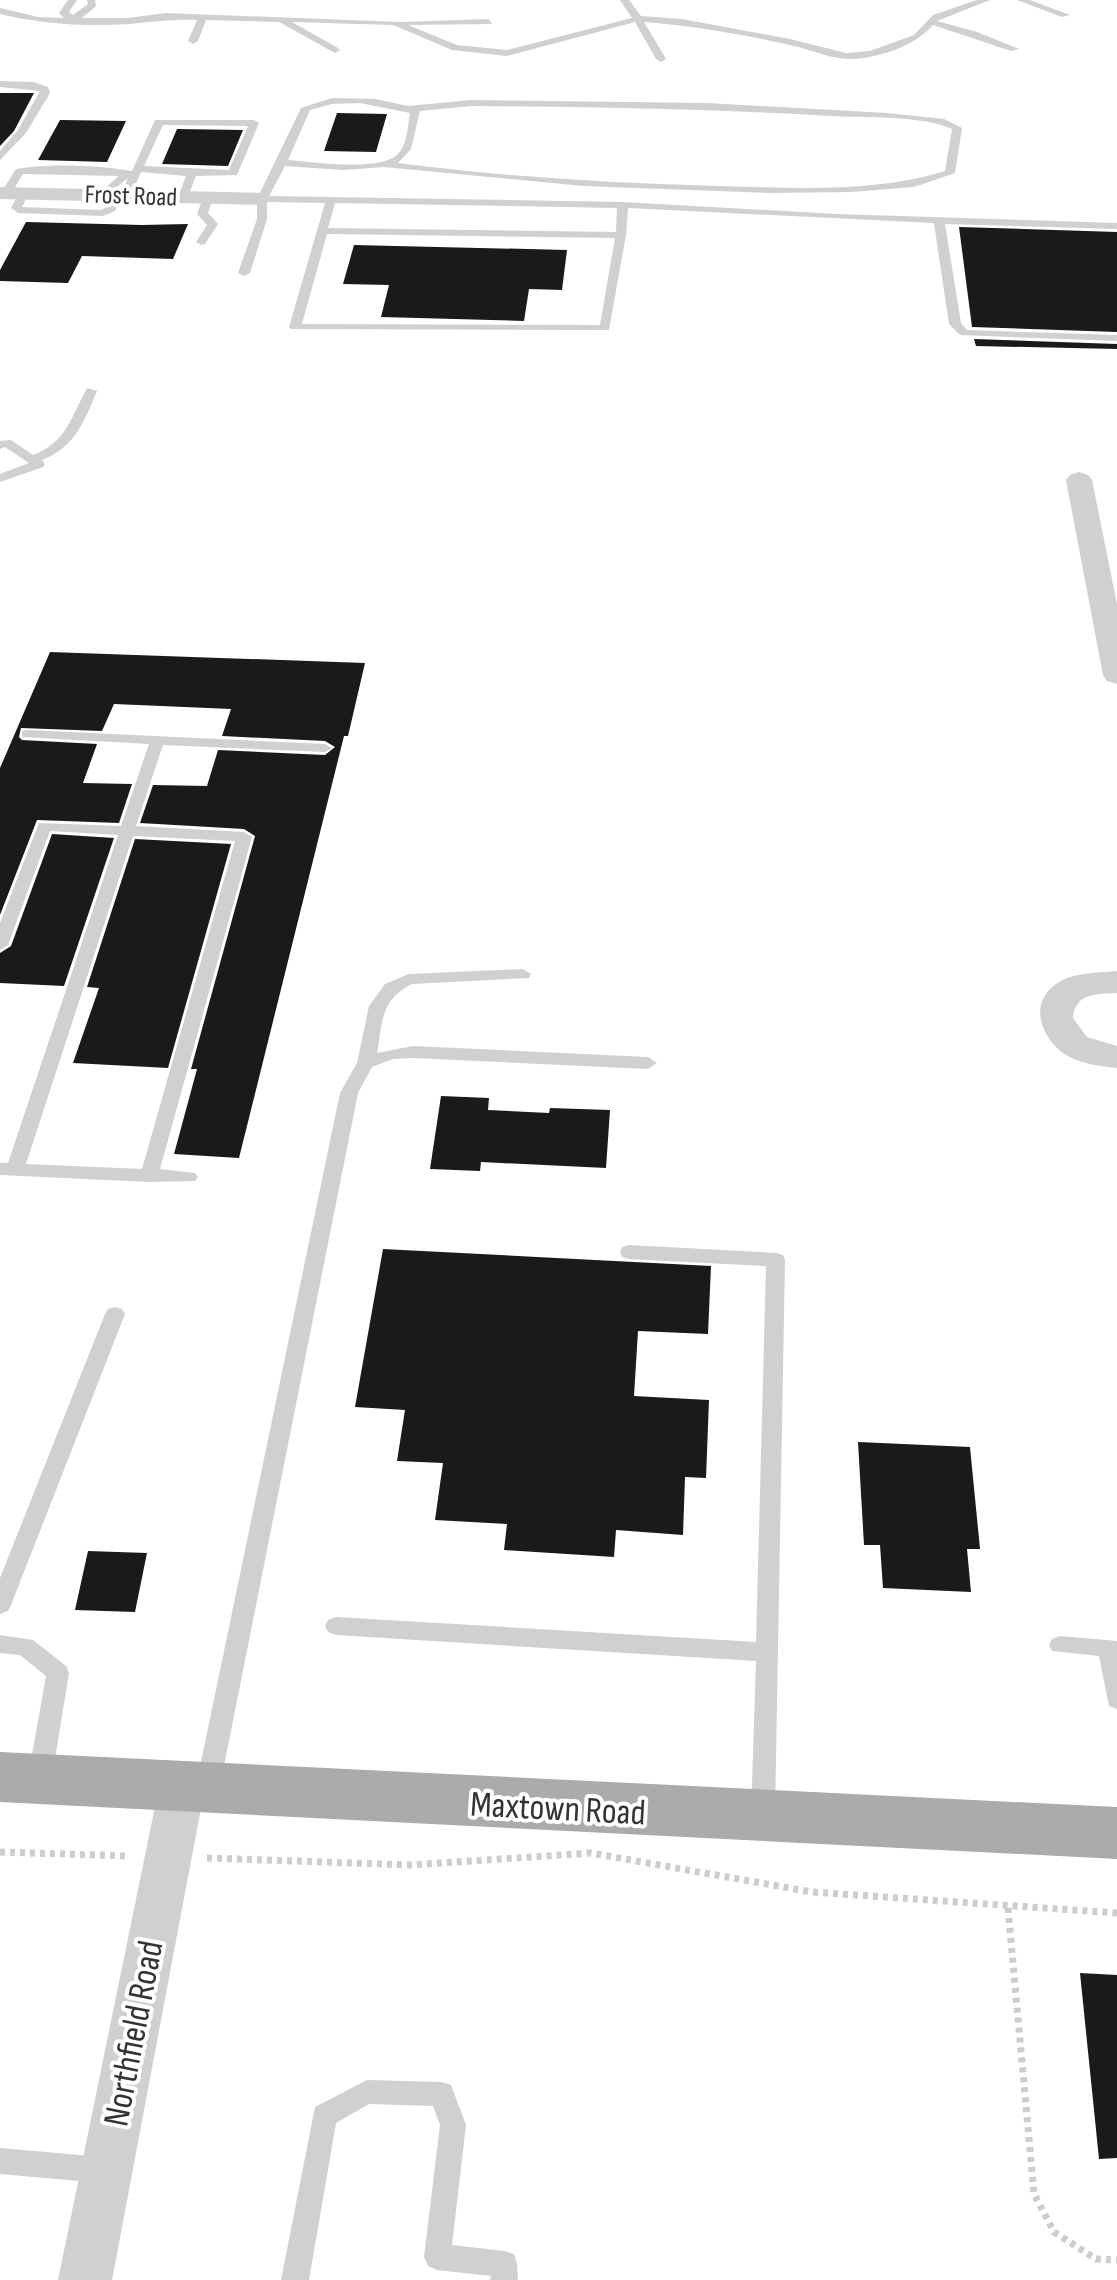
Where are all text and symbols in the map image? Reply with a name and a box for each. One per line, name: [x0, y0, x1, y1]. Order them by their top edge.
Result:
street label: Frost Road: [84, 179, 178, 214]
street label: Maxtown Road: [469, 1783, 647, 1836]
street label: Northfield Road: [95, 1937, 174, 2130]

